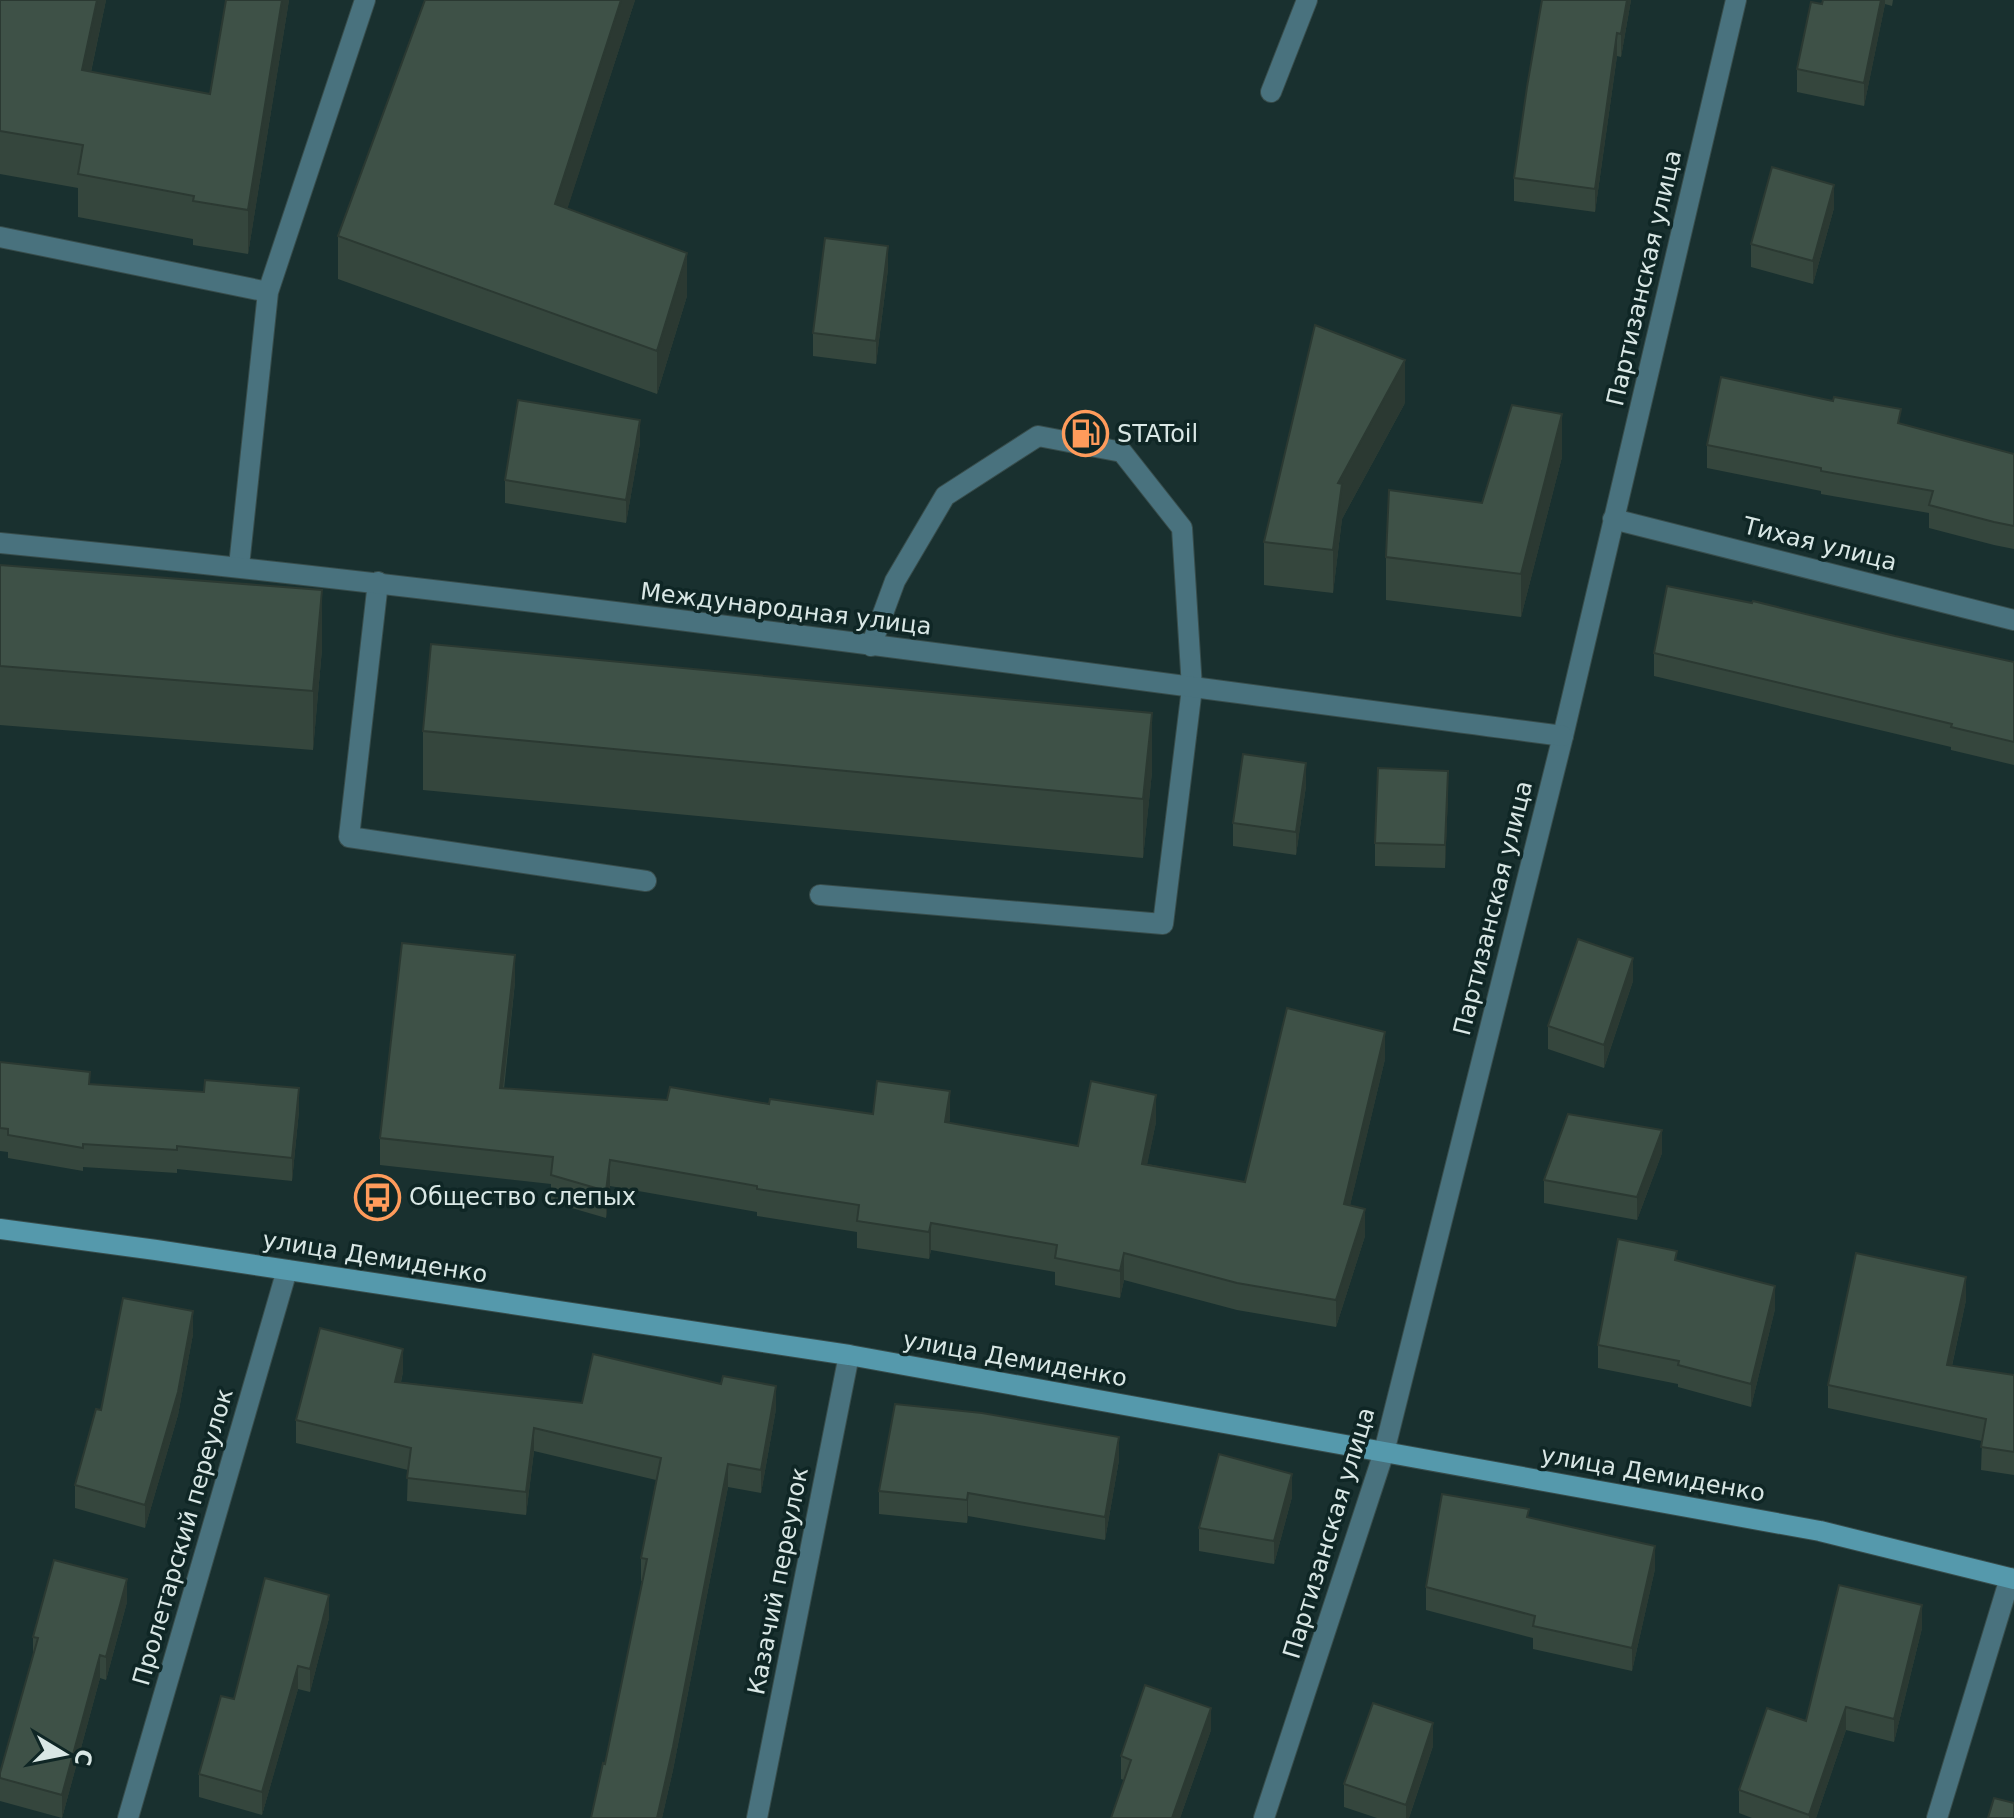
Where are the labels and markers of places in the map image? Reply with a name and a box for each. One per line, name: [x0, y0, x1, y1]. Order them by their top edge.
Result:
fuel station icon: STAToil: [1062, 410, 1110, 458]
place label: STAToil: [1117, 420, 1198, 448]
bus stop icon: Общество слепых: [354, 1173, 402, 1221]
place label: Общество слепых: [409, 1183, 636, 1211]

